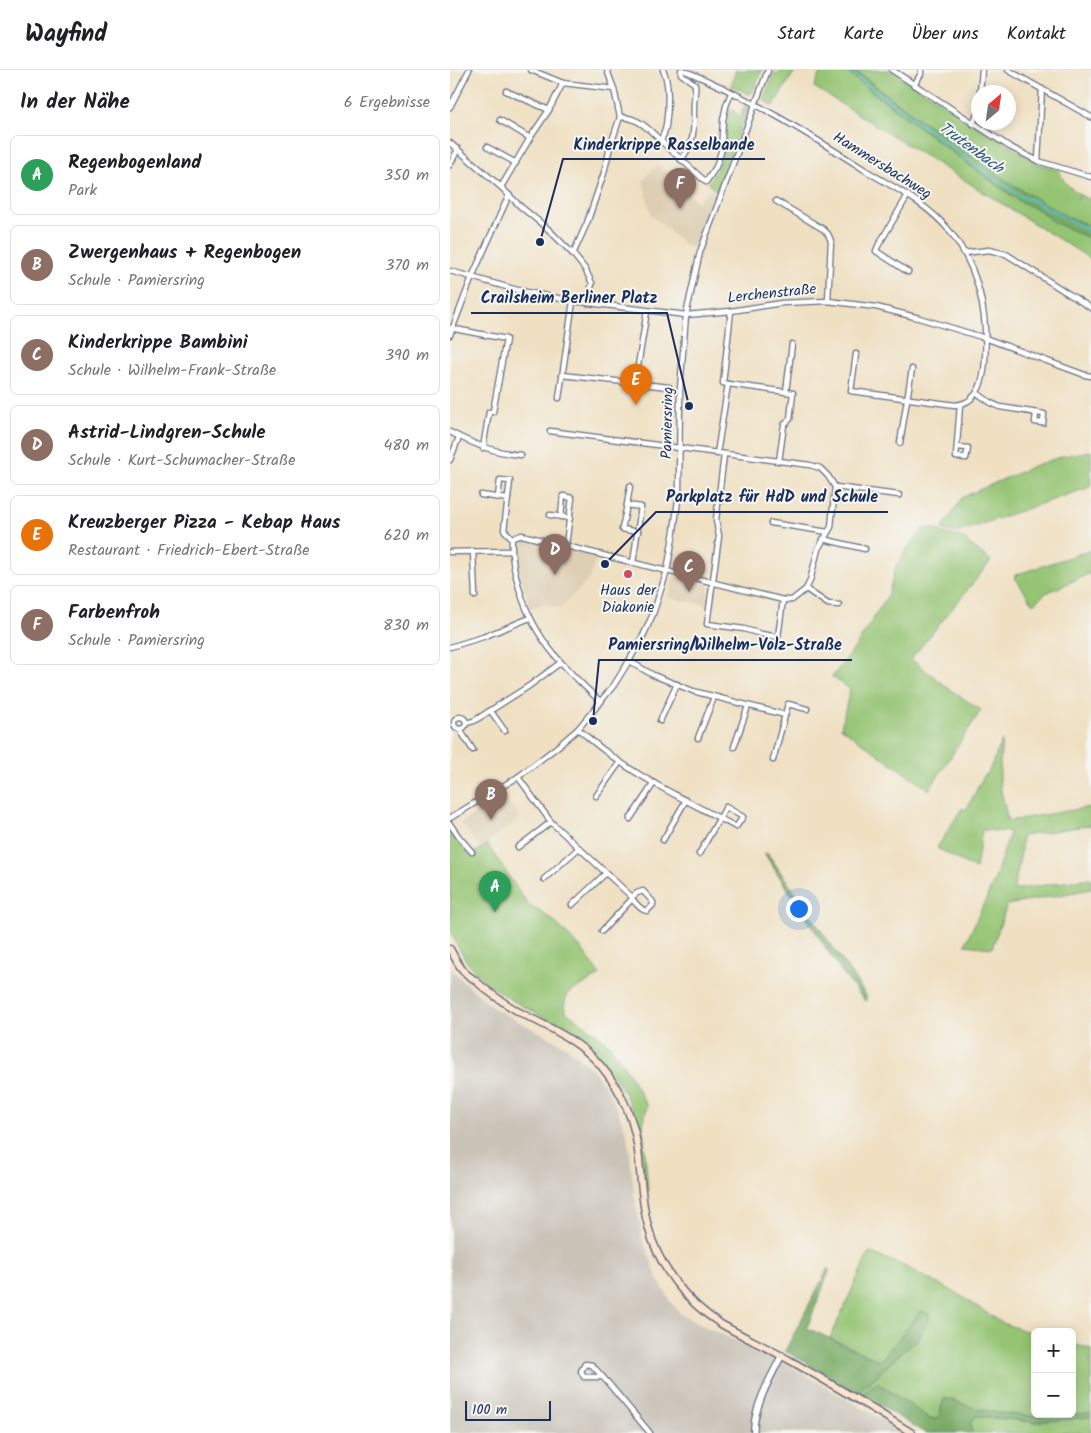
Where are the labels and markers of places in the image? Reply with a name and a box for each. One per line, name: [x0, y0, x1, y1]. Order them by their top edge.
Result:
callout: Kinderkrippe Rasselbande: [563, 128, 765, 159]
pin: F: [664, 168, 696, 209]
callout: Crailsheim Berliner Platz: [471, 282, 667, 313]
pin: E: [620, 364, 652, 405]
callout: Parkplatz für HdD und Schule: [656, 481, 888, 512]
pin: D: [539, 534, 571, 575]
pin: C: [673, 551, 705, 592]
marker: Haus der Diakonie: [622, 568, 634, 580]
place label: Haus der Diakonie: [600, 579, 657, 620]
callout: Pamiersring/Wilhelm-Volz-Straße: [599, 629, 852, 660]
pin: B: [475, 779, 507, 820]
pin: A: [479, 871, 511, 912]

